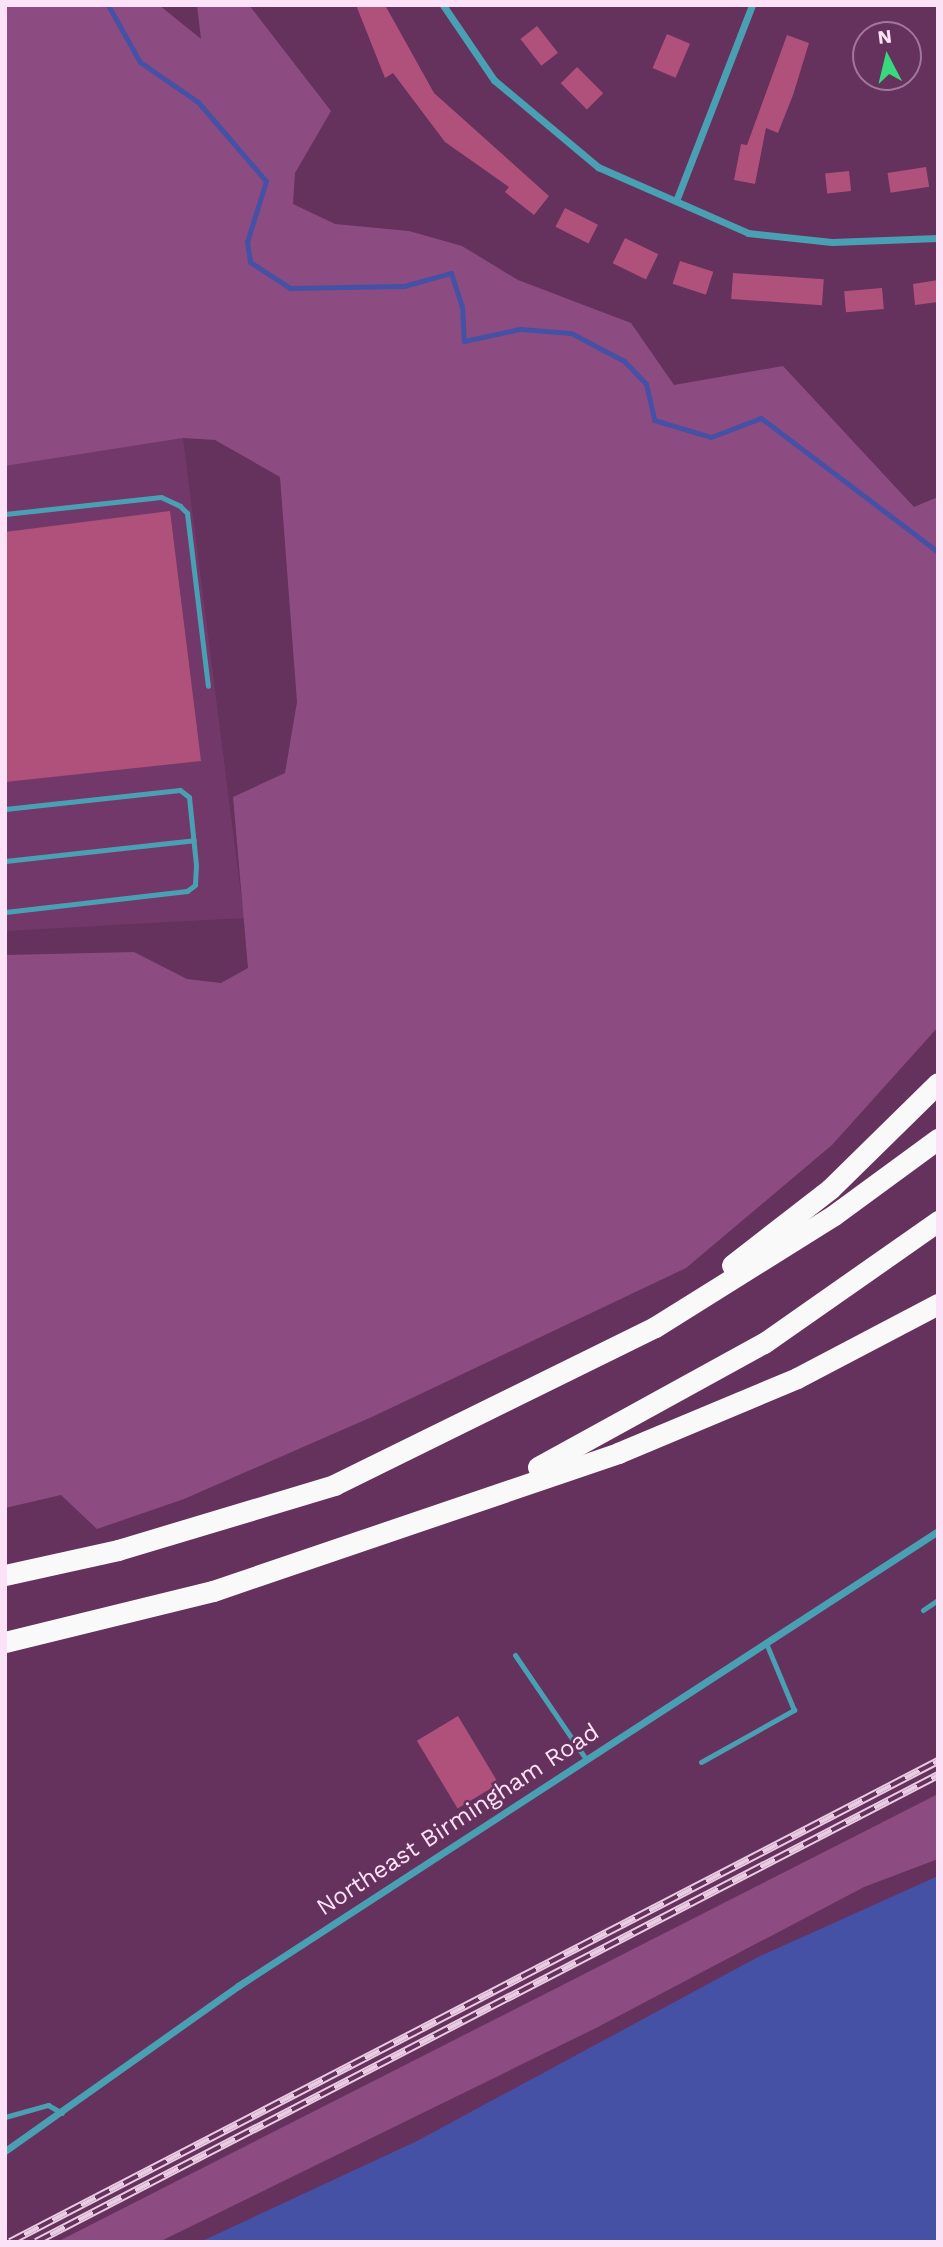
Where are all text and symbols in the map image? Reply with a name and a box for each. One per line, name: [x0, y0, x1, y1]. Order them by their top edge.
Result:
north arrow: [852, 21, 922, 91]
text: N: [876, 24, 893, 49]
street label: Northeast Birmingham Road: [311, 1718, 605, 1922]

